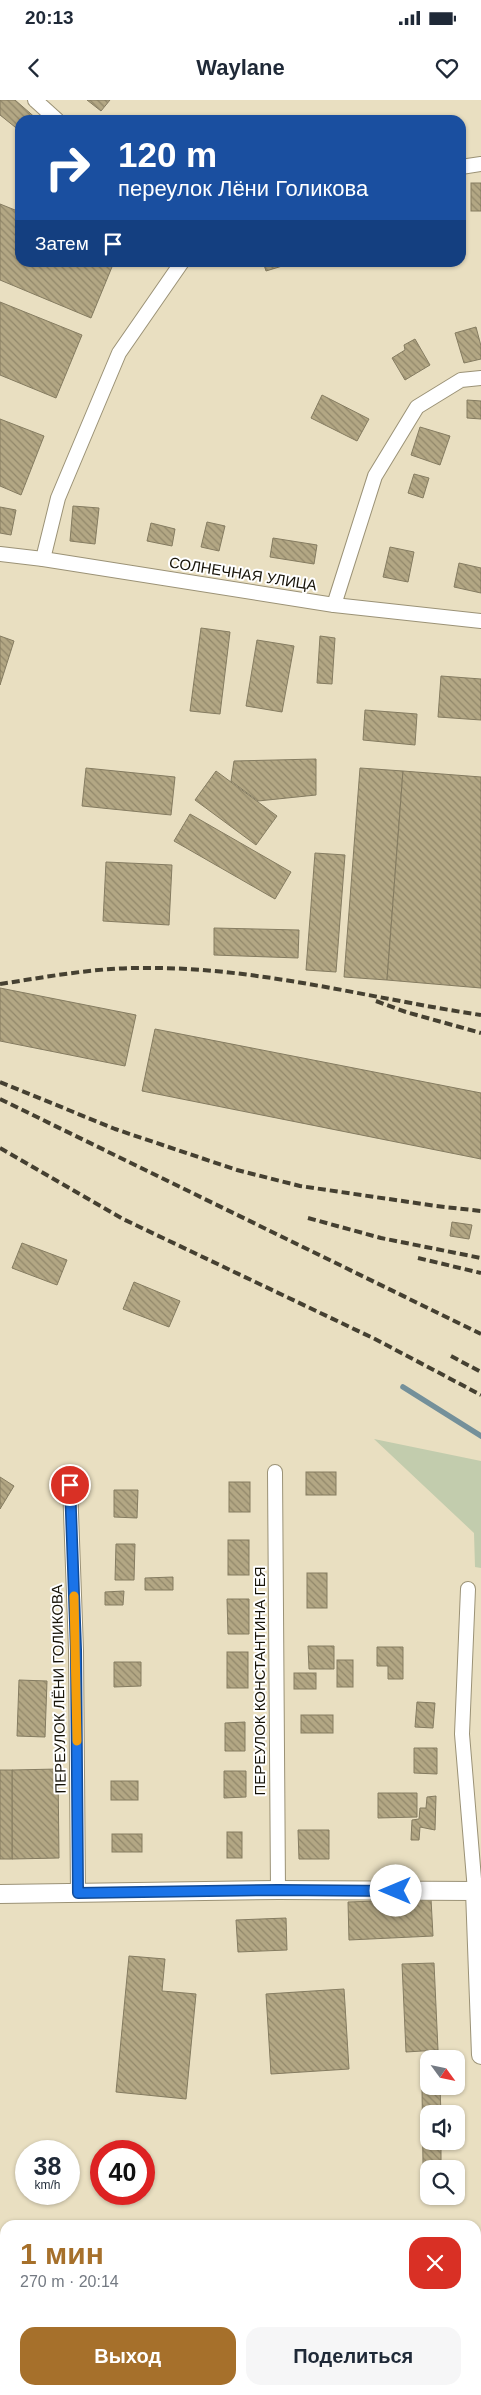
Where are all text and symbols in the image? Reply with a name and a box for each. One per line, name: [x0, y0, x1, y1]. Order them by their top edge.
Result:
text: 20:13: [25, 7, 74, 28]
icon: back: [20, 54, 48, 82]
icon: heart: [433, 54, 461, 82]
text: Waylane: [196, 55, 285, 80]
icon: right: [35, 135, 100, 200]
text: 120 m: [118, 135, 217, 174]
text: переулок Лёни Голикова: [118, 176, 368, 201]
icon: arrive: [99, 230, 127, 258]
text: Затем: [35, 233, 89, 254]
street label: СОЛНЕЧНАЯ УЛИЦА: [168, 553, 318, 594]
pin: [49, 1464, 91, 1506]
icon: arrive: [56, 1471, 84, 1499]
street label: ПЕРЕУЛОК КОНСТАНТИНА ГЕЯ: [251, 1566, 268, 1796]
street label: ПЕРЕУЛОК ЛЁНИ ГОЛИКОВА: [48, 1584, 69, 1794]
position arrow: [369, 1864, 421, 1916]
north arrow: [420, 2050, 465, 2095]
map controls: [420, 2050, 465, 2205]
button: sound: [420, 2105, 465, 2150]
speed limit sign: 40: [90, 2140, 155, 2205]
text: 38: [34, 2152, 61, 2180]
button: search: [420, 2160, 465, 2205]
text: km/h: [34, 2178, 61, 2192]
text: 1 мин: [20, 2237, 104, 2270]
button: close: [409, 2237, 461, 2289]
text: 270 m · 20:14: [20, 2273, 119, 2290]
button: Выход: [20, 2327, 236, 2385]
button: Поделиться: [246, 2327, 461, 2385]

